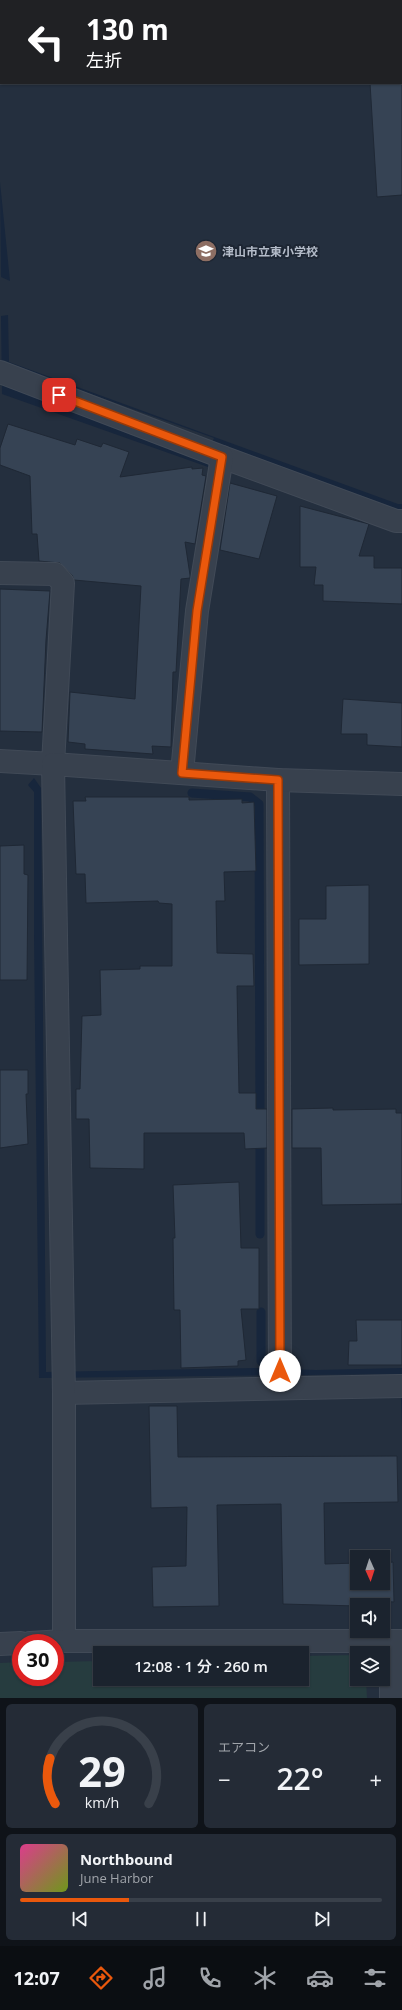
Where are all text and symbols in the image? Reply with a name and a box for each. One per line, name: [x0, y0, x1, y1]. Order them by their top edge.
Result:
text: 130 m: [86, 10, 169, 48]
icon: left: [20, 16, 72, 68]
text: 左折: [86, 48, 122, 72]
school or university icon: 津山市立東小学校: [193, 238, 219, 264]
place label: 津山市立東小学校: [222, 243, 318, 260]
pin: [42, 378, 76, 412]
icon: arrive: [48, 384, 70, 406]
position arrow: [259, 1350, 301, 1392]
north arrow: [350, 1550, 390, 1590]
map controls: [350, 1550, 390, 1686]
button: sound: [350, 1598, 390, 1638]
speed limit sign: 30: [12, 1634, 64, 1686]
button: layers: [350, 1646, 390, 1686]
text: 12:08 · 1 分 · 260 m: [134, 1656, 268, 1676]
text: エアコン: [218, 1738, 270, 1756]
text: 29: [78, 1743, 126, 1799]
text: 22°: [276, 1758, 324, 1799]
text: −: [218, 1764, 231, 1794]
text: +: [369, 1764, 382, 1794]
text: km/h: [85, 1793, 119, 1812]
text: Northbound: [80, 1849, 173, 1869]
text: June Harbor: [80, 1869, 153, 1887]
icon: previous: [69, 1908, 91, 1930]
icon: pause: [190, 1908, 212, 1930]
icon: next: [311, 1908, 333, 1930]
icon: directions: [87, 1964, 115, 1992]
icon: music: [141, 1964, 169, 1992]
icon: phone: [196, 1964, 224, 1992]
icon: climate: [251, 1964, 279, 1992]
icon: car: [306, 1964, 334, 1992]
icon: filters: [361, 1964, 389, 1992]
text: 12:07: [13, 1966, 60, 1990]

